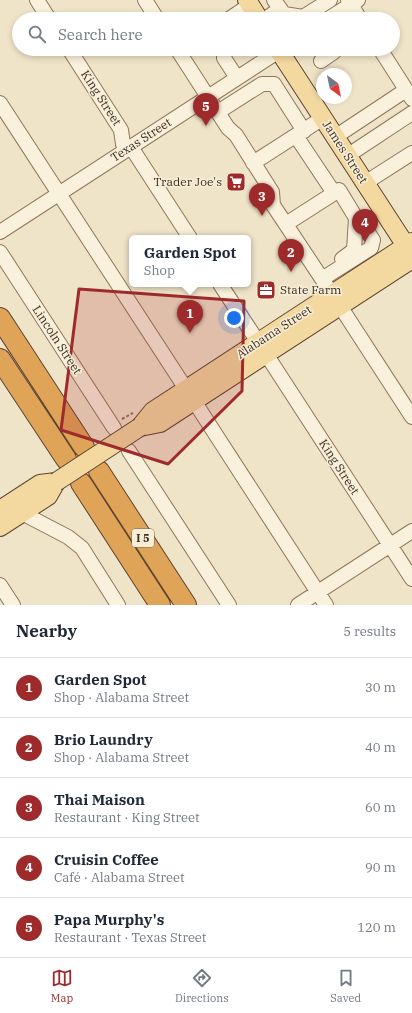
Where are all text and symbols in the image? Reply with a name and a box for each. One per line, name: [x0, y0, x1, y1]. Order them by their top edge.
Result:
search box: [12, 12, 400, 56]
icon: search: [26, 23, 48, 45]
text: Search here: [58, 25, 143, 44]
street label: King Street: [78, 67, 125, 128]
north arrow: [316, 68, 352, 104]
pin: 5: [193, 93, 219, 126]
street label: Texas Street: [108, 114, 174, 165]
street label: James Street: [319, 117, 371, 186]
supermarket icon: Trader Joe's: [225, 171, 247, 193]
place label: Trader Joe's: [153, 174, 222, 189]
pin: 3: [249, 183, 275, 216]
pin: 4: [352, 209, 378, 242]
popup: [129, 235, 251, 287]
pin: 2: [278, 239, 304, 272]
text: Garden Spot: [144, 243, 236, 262]
text: Shop: [144, 262, 175, 279]
office icon: State Farm: [255, 279, 277, 301]
place label: State Farm: [280, 282, 342, 297]
pin: 1: [177, 300, 203, 333]
street label: Lincoln Street: [30, 302, 85, 377]
street label: Alabama Street: [233, 302, 314, 361]
your location: [224, 308, 244, 328]
street label: King Street: [316, 436, 363, 497]
road number: I 5: [132, 529, 154, 547]
text: Nearby: [16, 620, 77, 642]
text: 5 results: [343, 623, 396, 640]
text: Garden Spot: [54, 670, 146, 689]
text: 1: [25, 679, 33, 696]
text: 30 m: [365, 679, 396, 696]
text: Shop · Alabama Street: [54, 689, 189, 706]
text: Brio Laundry: [54, 730, 153, 749]
text: 2: [25, 739, 33, 756]
text: 40 m: [365, 739, 396, 756]
text: Shop · Alabama Street: [54, 749, 189, 766]
text: Thai Maison: [54, 790, 145, 809]
text: 3: [25, 799, 33, 816]
text: 60 m: [365, 799, 396, 816]
text: Restaurant · King Street: [54, 809, 200, 826]
text: Cruisin Coffee: [54, 850, 159, 869]
text: 4: [25, 859, 33, 876]
text: 90 m: [365, 859, 396, 876]
text: Café · Alabama Street: [54, 869, 185, 886]
text: Papa Murphy's: [54, 910, 164, 929]
text: 5: [25, 919, 33, 936]
text: 120 m: [357, 919, 396, 936]
text: Restaurant · Texas Street: [54, 929, 206, 946]
tab: Map: [51, 967, 73, 1005]
tab: Directions: [175, 967, 229, 1005]
tab: Saved: [330, 967, 361, 1005]

